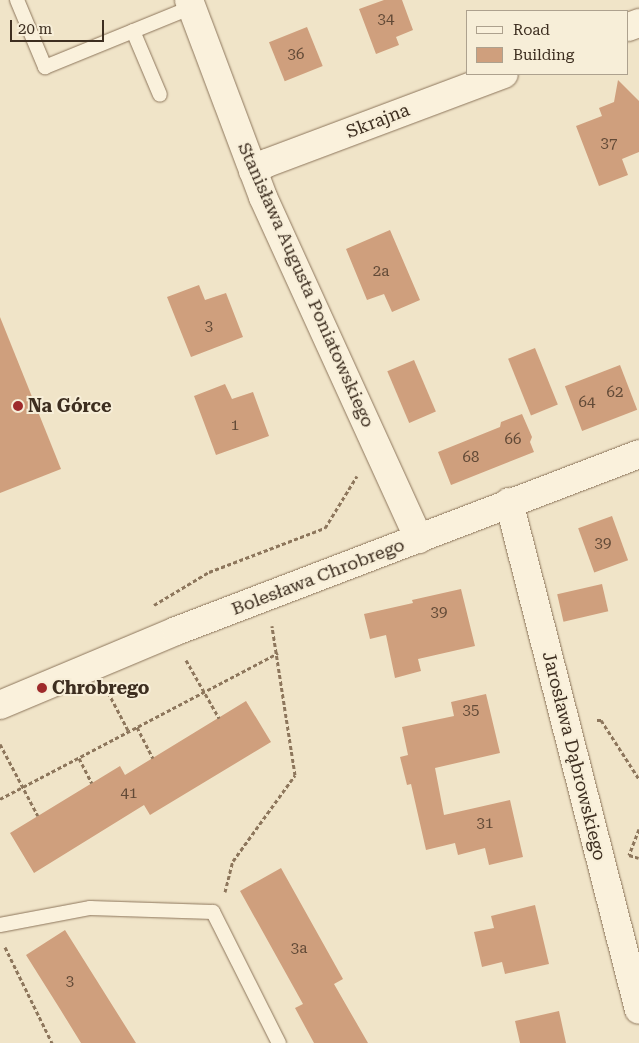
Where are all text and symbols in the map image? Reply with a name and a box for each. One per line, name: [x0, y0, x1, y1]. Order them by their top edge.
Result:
scale bar: [12, 10, 106, 42]
legend: [466, 10, 629, 75]
house number: 34: [378, 11, 394, 29]
text: 20 m: [18, 20, 52, 38]
text: Road: [513, 21, 550, 39]
house number: 36: [288, 46, 304, 64]
text: Building: [513, 46, 574, 64]
street label: Skrajna: [343, 99, 413, 143]
house number: 37: [601, 135, 617, 153]
street label: Stanisława Augusta Poniatowskiego: [233, 139, 379, 431]
house number: 2a: [373, 263, 389, 281]
house number: 3: [205, 318, 213, 336]
house number: 62: [607, 384, 623, 402]
house number: 64: [579, 394, 595, 412]
place label: Na Górce: [28, 395, 111, 417]
marker: Na Górce: [12, 400, 24, 412]
house number: 1: [231, 417, 239, 435]
house number: 66: [505, 431, 521, 449]
house number: 68: [463, 449, 479, 467]
street label: Bolesława Chrobrego: [228, 534, 408, 620]
house number: 39: [595, 535, 611, 553]
house number: 39: [431, 604, 447, 622]
street label: Jarosława Dąbrowskiego: [538, 649, 610, 863]
place label: Chrobrego: [52, 677, 149, 699]
marker: Chrobrego: [36, 682, 48, 694]
house number: 35: [463, 702, 479, 720]
house number: 41: [121, 785, 137, 803]
house number: 31: [477, 815, 493, 833]
house number: 3a: [291, 940, 307, 958]
house number: 3: [66, 973, 74, 991]

